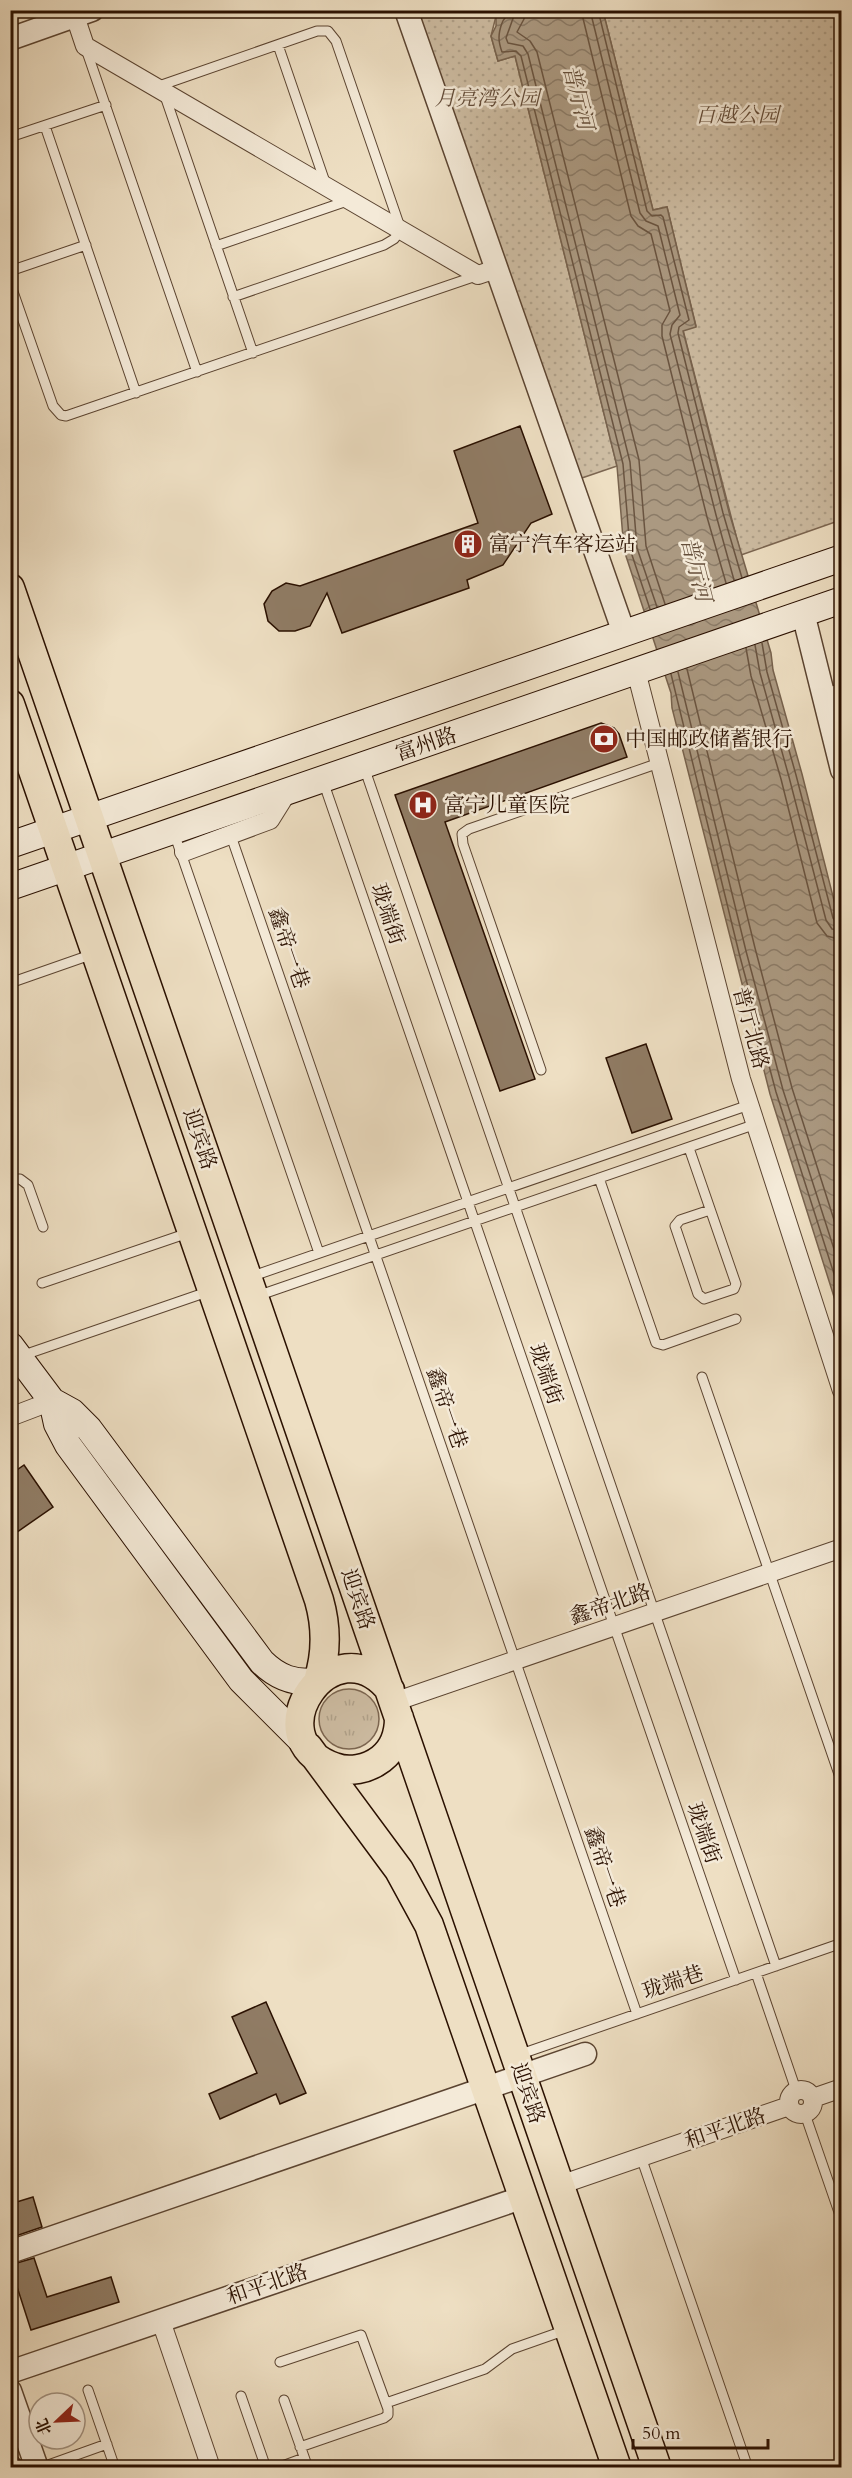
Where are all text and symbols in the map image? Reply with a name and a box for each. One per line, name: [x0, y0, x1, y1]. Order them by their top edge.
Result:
water label: 普厅河: [555, 62, 602, 137]
park label: 月亮湾公园: [435, 84, 542, 113]
park label: 百越公园: [695, 101, 782, 130]
building icon: 富宁汽车客运站: [452, 528, 484, 560]
place label: 富宁汽车客运站: [489, 530, 636, 559]
water label: 普厅河: [673, 534, 720, 609]
street label: 富州路: [392, 721, 461, 768]
bank icon: 中国邮政储蓄银行: [588, 723, 620, 755]
place label: 中国邮政储蓄银行: [625, 725, 793, 754]
hospital icon: 富宁儿童医院: [407, 789, 439, 821]
place label: 富宁儿童医院: [444, 791, 570, 820]
street label: 珑端街: [364, 880, 411, 949]
street label: 鑫帝一巷: [261, 904, 316, 993]
street label: 普厅北路: [726, 984, 775, 1072]
street label: 迎宾路: [176, 1105, 223, 1174]
street label: 珑端街: [522, 1340, 569, 1409]
street label: 鑫帝一巷: [419, 1364, 474, 1453]
street label: 迎宾路: [334, 1565, 381, 1634]
street label: 鑫帝北路: [566, 1577, 655, 1632]
street label: 珑端街: [680, 1799, 727, 1868]
street label: 鑫帝一巷: [577, 1823, 632, 1912]
street label: 珑端巷: [639, 1959, 708, 2006]
street label: 迎宾路: [504, 2059, 551, 2128]
street label: 和平北路: [681, 2101, 770, 2156]
street label: 和平北路: [223, 2257, 312, 2312]
north arrow: [27, 2391, 87, 2451]
scale bar: [633, 2412, 768, 2450]
text: 北: [31, 2415, 57, 2438]
text: 50 m: [642, 2421, 681, 2446]

